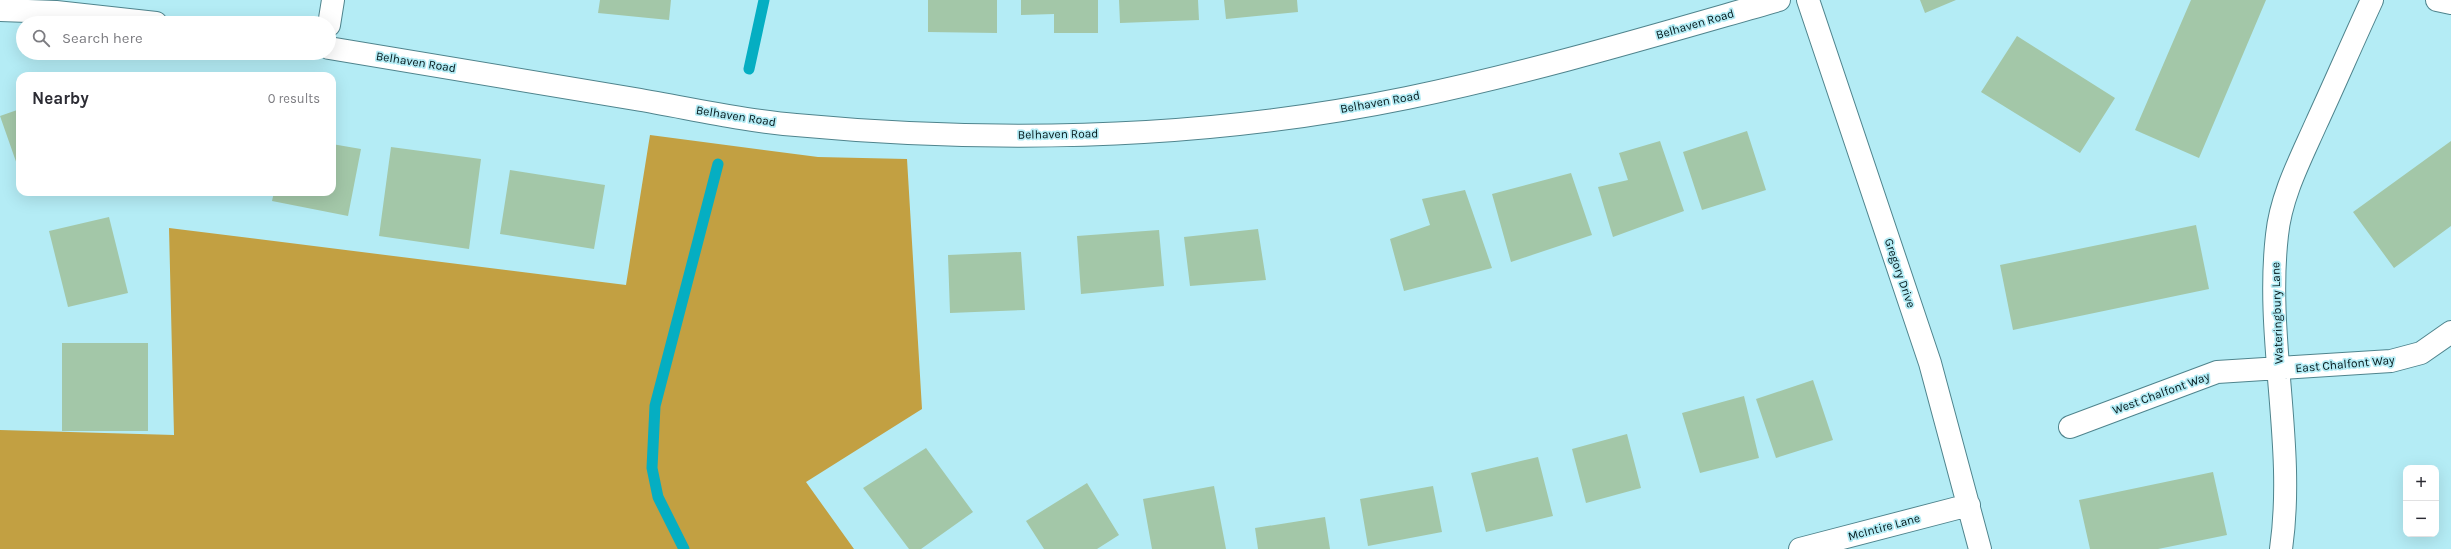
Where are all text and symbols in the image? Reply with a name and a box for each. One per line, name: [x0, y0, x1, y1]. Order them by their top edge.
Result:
street label: Belhaven Road: [1654, 6, 1736, 42]
search box: [16, 16, 336, 60]
icon: search: [30, 27, 52, 49]
text: Search here: [62, 29, 143, 47]
street label: Belhaven Road: [375, 49, 457, 75]
text: Nearby: [32, 88, 89, 108]
street label: Belhaven Road: [1339, 88, 1421, 116]
text: 0 results: [268, 91, 320, 106]
street label: Belhaven Road: [695, 103, 777, 129]
street label: Belhaven Road: [1018, 126, 1098, 142]
street label: Gregory Drive: [1882, 237, 1918, 309]
street label: Wateringbury Lane: [2268, 262, 2286, 364]
street label: East Chalfont Way: [2295, 353, 2396, 375]
street label: West Chalfont Way: [2110, 369, 2212, 417]
map controls: [2403, 465, 2439, 537]
button: +: [2403, 465, 2439, 501]
button: −: [2403, 501, 2439, 537]
street label: McIntire Lane: [1846, 511, 1922, 543]

